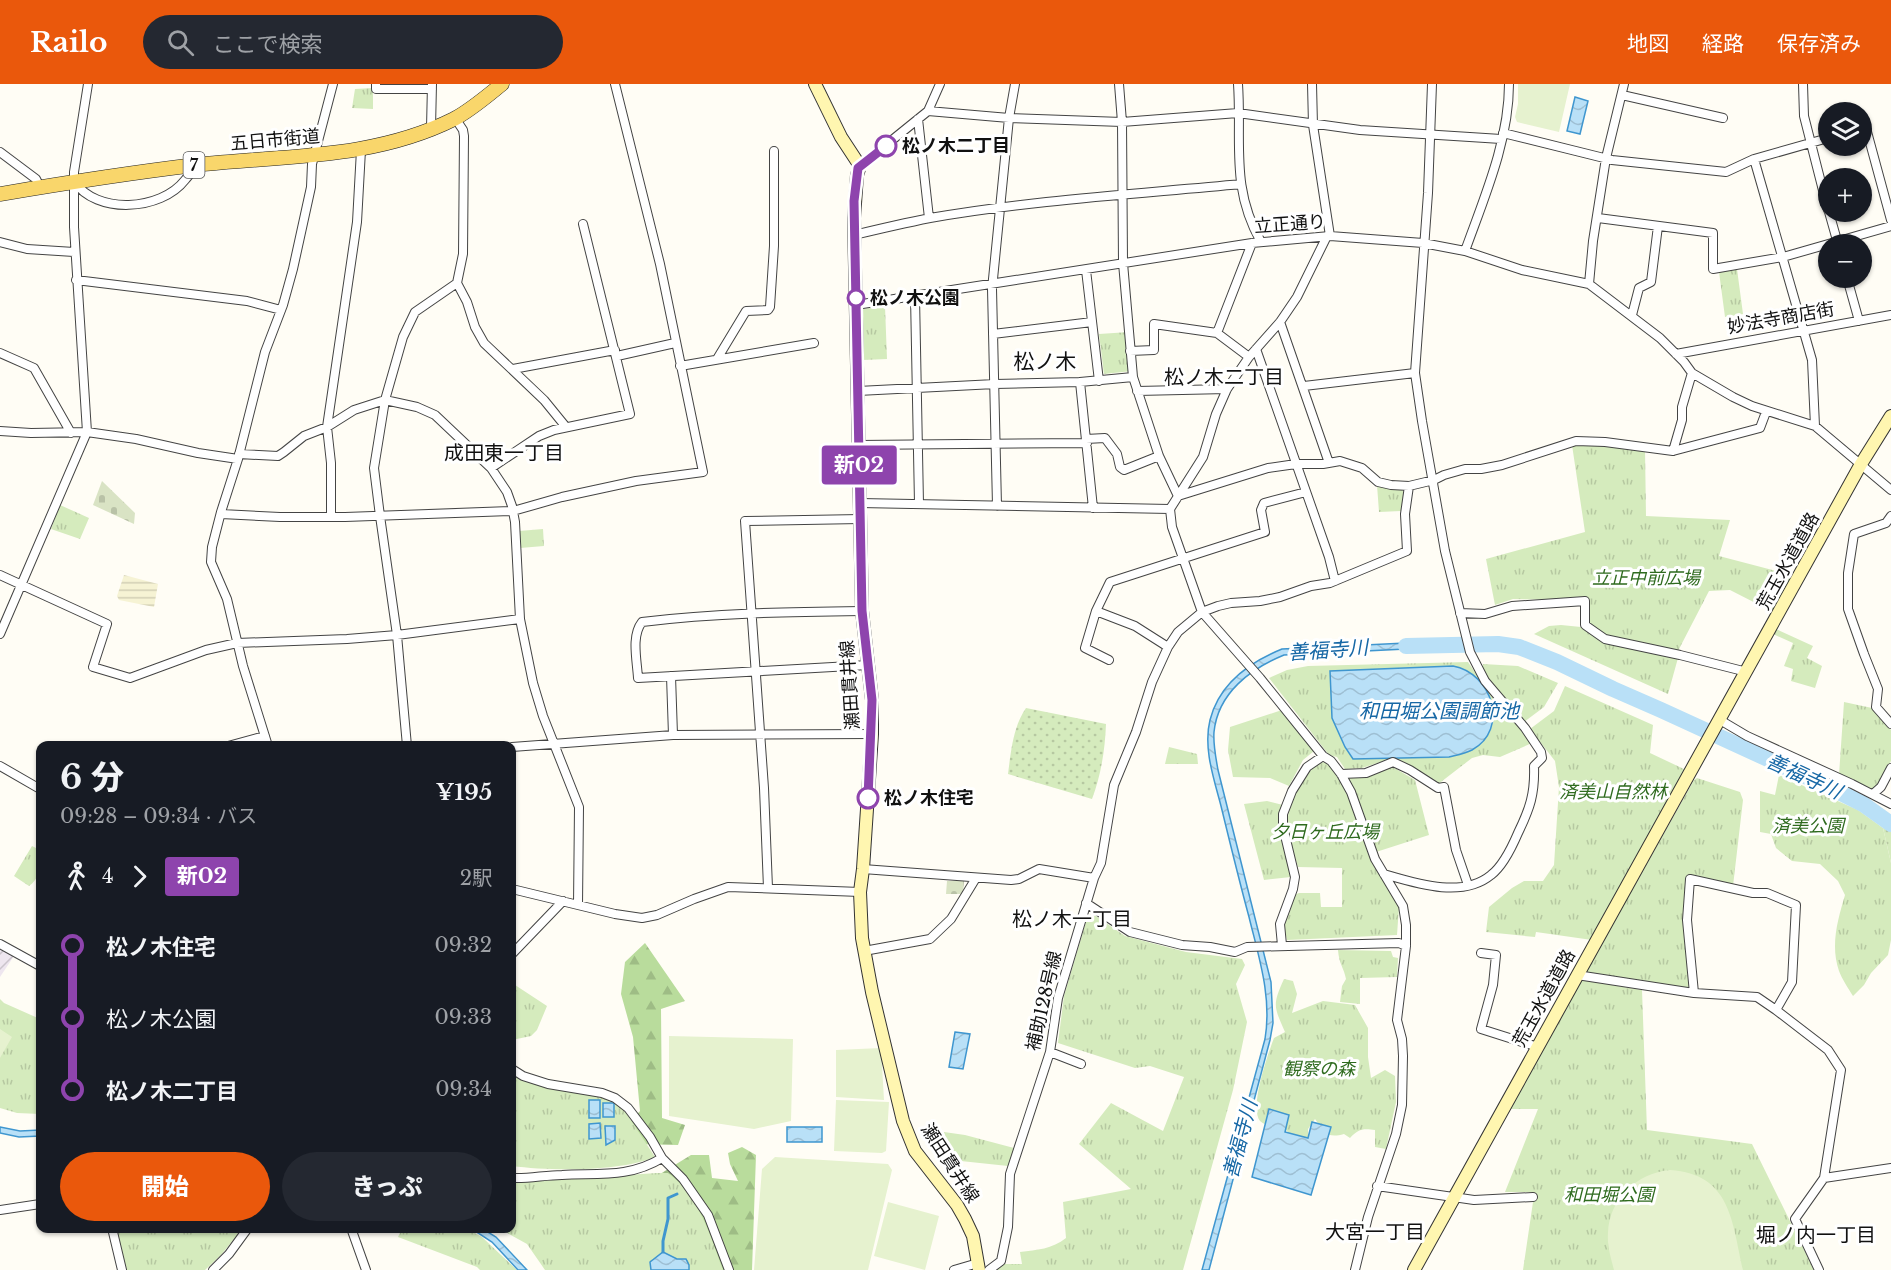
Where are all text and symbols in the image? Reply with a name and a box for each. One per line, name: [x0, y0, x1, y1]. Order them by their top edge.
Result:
search box: [143, 15, 563, 69]
text: Railo: [30, 25, 107, 60]
icon: search: [164, 26, 197, 59]
text: ここで検索: [212, 31, 322, 58]
text: 地図: [1627, 31, 1669, 57]
text: 経路: [1702, 31, 1744, 57]
text: 保存済み: [1777, 31, 1861, 57]
map controls: [1818, 102, 1872, 288]
button: layers: [1818, 102, 1872, 156]
street label: 五日市街道: [229, 125, 321, 155]
marker: 松ノ木二丁目: [875, 135, 897, 157]
place label: 松ノ木二丁目: [902, 135, 1010, 157]
road number: 7: [184, 152, 204, 178]
button: +: [1818, 168, 1872, 222]
street label: 立正通り: [1253, 211, 1327, 237]
button: −: [1818, 234, 1872, 288]
place label: 松ノ木公園: [870, 287, 960, 309]
marker: 松ノ木公園: [847, 289, 865, 307]
street label: 妙法寺商店街: [1726, 298, 1836, 338]
district label: 松ノ木: [1014, 349, 1077, 375]
district label: 松ノ木二丁目: [1164, 365, 1284, 389]
district label: 成田東一丁目: [444, 441, 564, 465]
line badge: 新02: [824, 446, 894, 484]
text: 新02: [834, 452, 884, 478]
street label: 荒玉水道道路: [1752, 508, 1824, 614]
park label: 立正中前広場: [1592, 567, 1702, 589]
water label: 善福寺川: [1287, 635, 1371, 665]
street label: 瀬田貫井線: [836, 639, 864, 731]
water label: 和田堀公園調節池: [1359, 699, 1521, 723]
water label: 善福寺川: [1763, 748, 1847, 805]
text: 6 分: [60, 757, 124, 798]
text: ¥195: [436, 779, 492, 806]
park label: 済美山自然林: [1559, 781, 1669, 803]
marker: 松ノ木住宅: [857, 787, 879, 809]
place label: 松ノ木住宅: [884, 787, 974, 809]
text: 09:28 – 09:34 · バス: [60, 804, 257, 828]
park label: 済美公園: [1772, 815, 1847, 837]
park label: 夕日ヶ丘広場: [1271, 821, 1381, 843]
icon: walk: [60, 860, 93, 893]
icon: forward: [123, 860, 156, 893]
text: 新02: [177, 863, 227, 889]
text: 4: [102, 864, 114, 888]
text: 2駅: [460, 866, 492, 890]
district label: 松ノ木一丁目: [1012, 907, 1132, 931]
text: 09:32: [435, 933, 492, 957]
text: 松ノ木住宅: [106, 934, 216, 961]
street label: 荒玉水道道路: [1508, 945, 1580, 1051]
street label: 補助128号線: [1022, 949, 1066, 1053]
text: 09:33: [435, 1005, 492, 1029]
text: 松ノ木公園: [106, 1006, 216, 1033]
park label: 観察の森: [1283, 1058, 1357, 1080]
text: 09:34: [435, 1077, 492, 1101]
text: 松ノ木二丁目: [106, 1078, 238, 1105]
water label: 善福寺川: [1218, 1095, 1262, 1181]
street label: 瀬田貫井線: [916, 1119, 984, 1207]
button: 開始: [60, 1152, 270, 1221]
button: きっぷ: [282, 1152, 492, 1221]
park label: 和田堀公園: [1564, 1184, 1657, 1206]
district label: 大宮一丁目: [1325, 1220, 1425, 1244]
district label: 堀ノ内一丁目: [1756, 1223, 1876, 1247]

